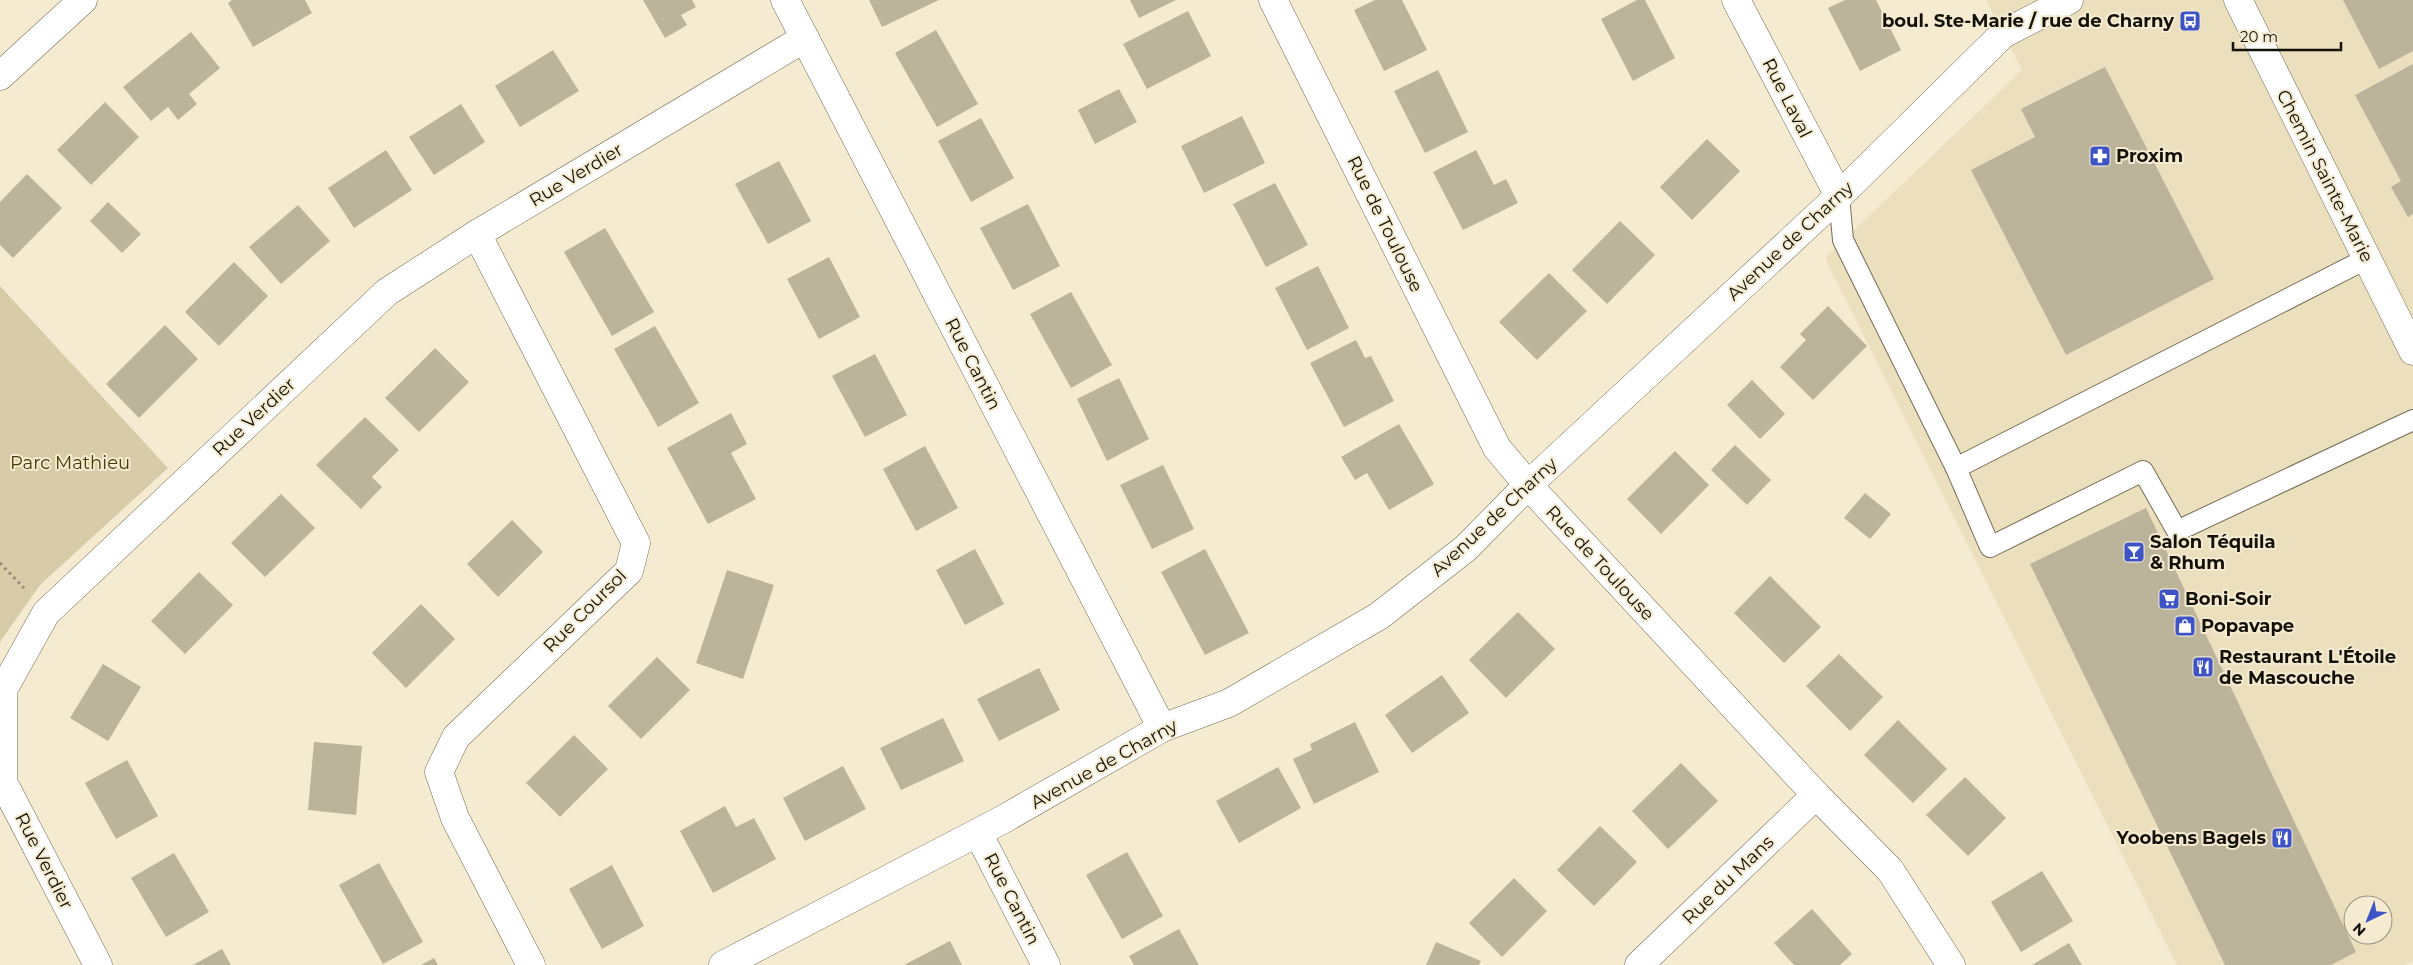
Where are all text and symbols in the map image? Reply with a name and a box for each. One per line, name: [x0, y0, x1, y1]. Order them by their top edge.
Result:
bus stop icon: boul. Ste-Marie / rue de Charny: [2178, 9, 2202, 33]
place label: boul. Ste-Marie / rue de Charny: [1882, 10, 2174, 32]
scale bar: [2233, 20, 2340, 52]
text: 20 m: [2240, 27, 2278, 46]
street label: Rue Laval: [1758, 54, 1816, 142]
street label: Chemin Sainte-Marie: [2272, 86, 2378, 266]
street label: Rue Verdier: [525, 138, 627, 212]
pharmacy icon: Proxim: [2088, 144, 2112, 168]
place label: Proxim: [2116, 145, 2183, 167]
street label: Rue de Toulouse: [1342, 152, 1428, 296]
street label: Avenue de Charny: [1722, 177, 1858, 305]
street label: Rue Cantin: [940, 314, 1006, 414]
street label: Rue Verdier: [208, 373, 300, 461]
park label: Parc Mathieu: [10, 452, 130, 474]
street label: Avenue de Charny: [1426, 453, 1562, 581]
street label: Rue de Toulouse: [1541, 501, 1659, 625]
place label: Salon Téquila & Rhum: [2150, 531, 2276, 574]
bar icon: Salon Téquila & Rhum: [2122, 540, 2146, 564]
street label: Rue Coursol: [539, 565, 631, 657]
supermarket icon: Boni-Soir: [2157, 587, 2181, 611]
place label: Boni-Soir: [2185, 588, 2272, 610]
shop icon: Popavape: [2173, 614, 2197, 638]
place label: Popavape: [2201, 615, 2294, 637]
place label: Restaurant L'Étoile de Mascouche: [2219, 646, 2396, 689]
restaurant icon: Restaurant L'Étoile de Mascouche: [2191, 655, 2215, 679]
street label: Avenue de Charny: [1027, 714, 1182, 814]
street label: Rue Verdier: [10, 809, 78, 913]
restaurant icon: Yoobens Bagels: [2270, 826, 2294, 850]
place label: Yoobens Bagels: [2116, 827, 2266, 849]
street label: Rue du Mans: [1678, 831, 1778, 929]
street label: Rue Cantin: [979, 849, 1045, 949]
north arrow: [2343, 895, 2393, 945]
text: N: [2349, 919, 2369, 940]

